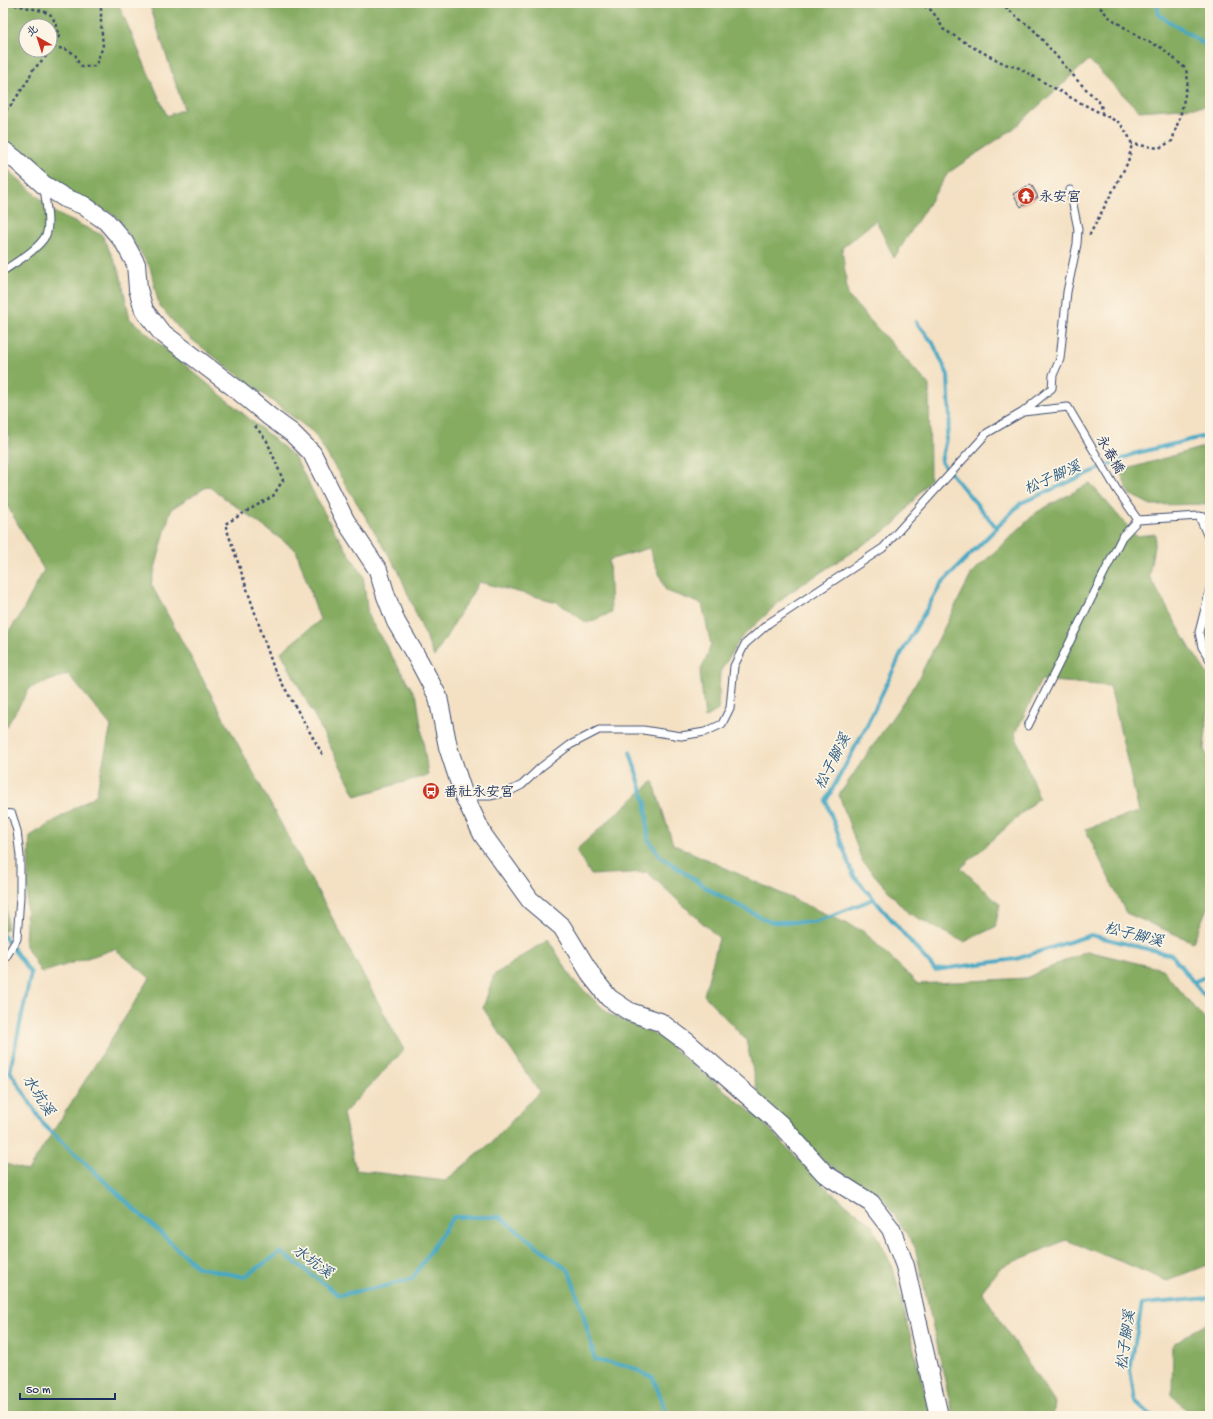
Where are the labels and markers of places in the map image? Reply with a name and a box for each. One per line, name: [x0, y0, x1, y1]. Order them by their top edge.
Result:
temple icon: 永安宮: [1016, 186, 1036, 206]
place label: 永安宮: [1039, 190, 1081, 207]
bus stop icon: 番社永安宮: [421, 781, 441, 801]
place label: 番社永安宮: [444, 785, 514, 802]

